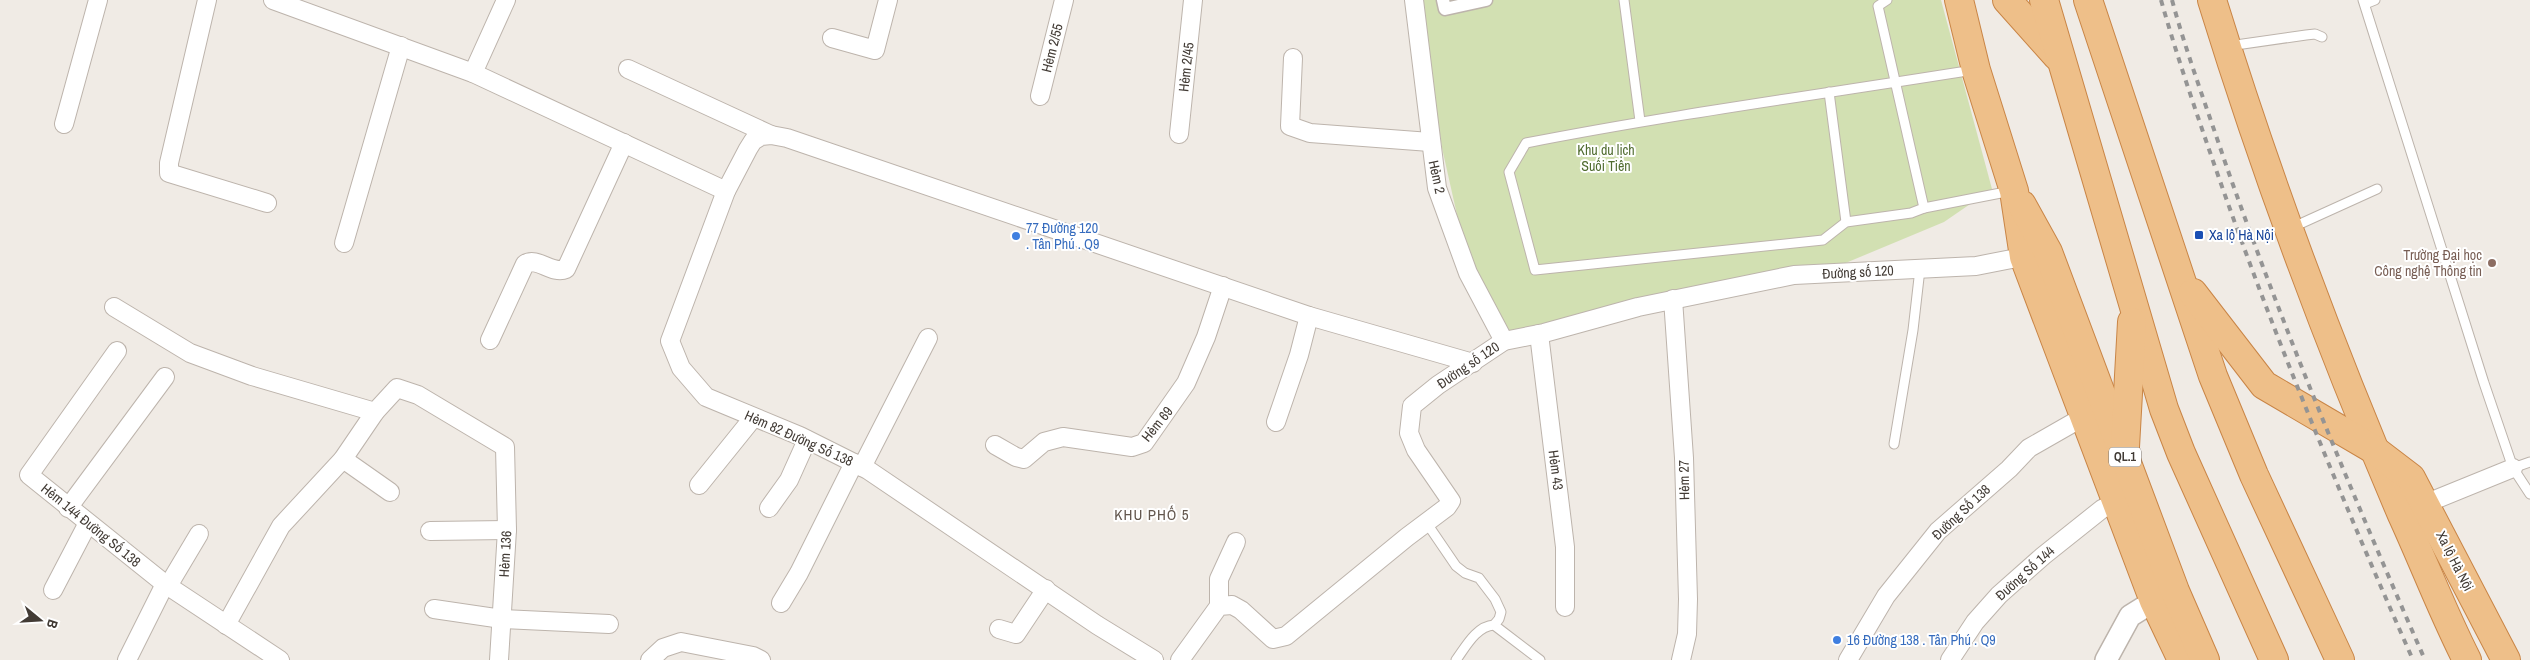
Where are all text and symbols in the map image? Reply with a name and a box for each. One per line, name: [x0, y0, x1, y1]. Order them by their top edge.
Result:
street label: Hẻm 2/55: [1037, 22, 1067, 74]
street label: Hẻm 2/45: [1174, 41, 1198, 93]
park label: Khu du lịch Suối Tiên: [1577, 141, 1635, 175]
street label: Hẻm 2: [1425, 159, 1449, 195]
place label: 77 Đường 120 . Tân Phú . Q9: [1026, 219, 1099, 253]
place label: Xa lộ Hà Nội: [2209, 226, 2274, 244]
marker: Xa lộ Hà Nội: [2193, 229, 2205, 241]
marker: 77 Đường 120 . Tân Phú . Q9: [1010, 230, 1022, 242]
place label: Trường Đại học Công nghệ Thông tin: [2374, 246, 2482, 280]
marker: Trường Đại học Công nghệ Thông tin: [2486, 257, 2498, 269]
street label: Đường số 120: [1822, 261, 1894, 283]
street label: Đường số 120: [1433, 338, 1503, 392]
street label: Hẻm 69: [1137, 403, 1177, 445]
street label: Hẻm 82 Đường Số 138: [742, 406, 856, 470]
road number: QL.1: [2109, 448, 2141, 467]
street label: Hẻm 43: [1545, 449, 1567, 491]
street label: Hẻm 27: [1675, 460, 1693, 500]
street label: Hẻm 144 Đường Số 138: [37, 479, 145, 571]
street label: Đường Số 138: [1928, 480, 1994, 544]
district label: KHU PHỐ 5: [1114, 504, 1190, 525]
street label: Xa lộ Hà Nội: [2432, 528, 2478, 594]
street label: Hẻm 136: [495, 530, 515, 578]
street label: Đường Số 144: [1992, 541, 2059, 604]
north arrow: [15, 595, 65, 645]
text: B: [43, 617, 62, 631]
place label: 16 Đường 138 . Tân Phú . Q9: [1847, 631, 1996, 649]
marker: 16 Đường 138 . Tân Phú . Q9: [1831, 634, 1843, 646]

